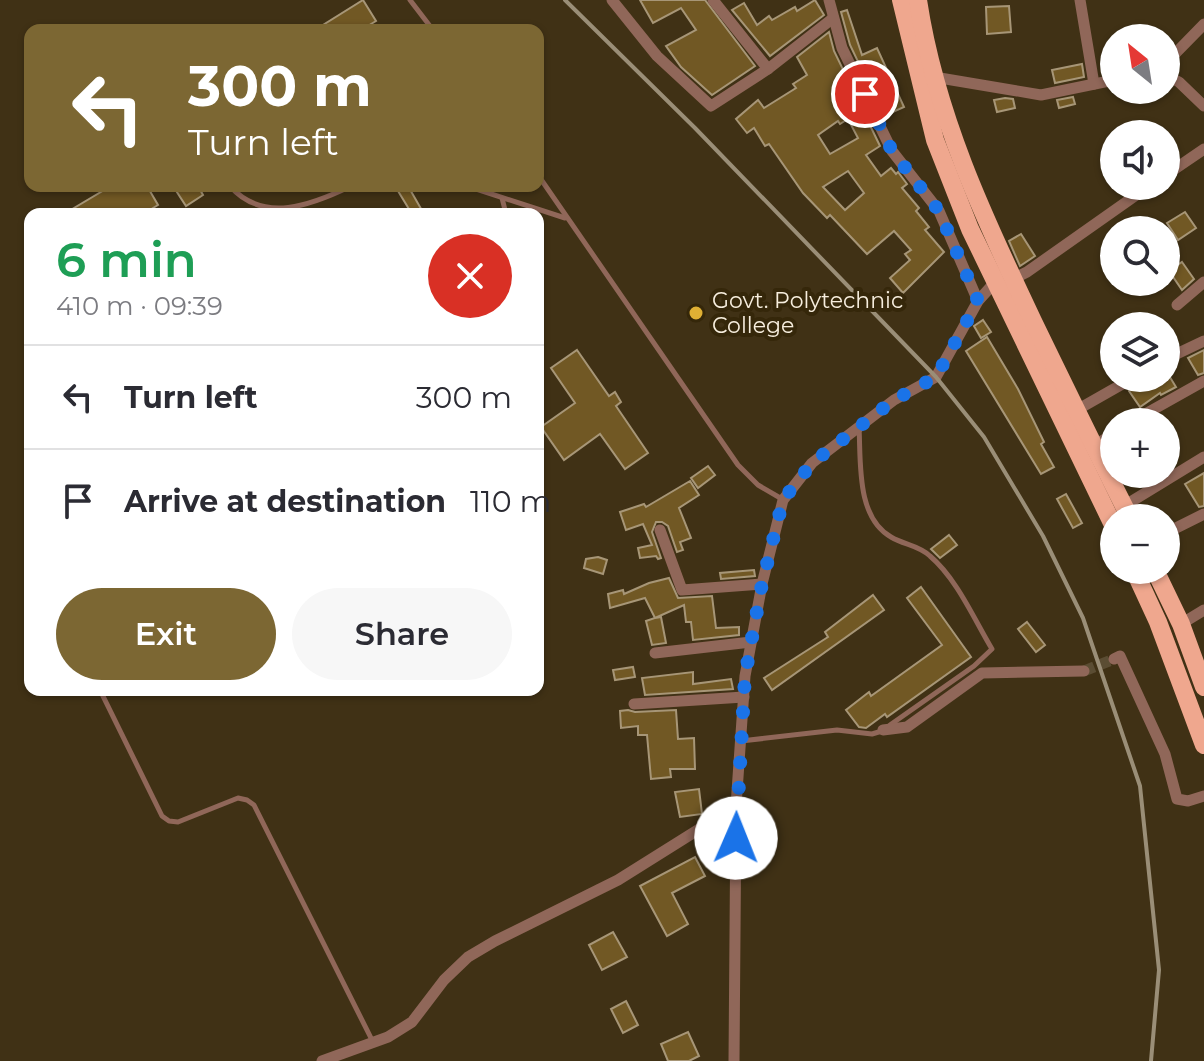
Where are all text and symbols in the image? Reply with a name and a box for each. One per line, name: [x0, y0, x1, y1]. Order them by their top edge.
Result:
north arrow: [1100, 24, 1180, 104]
map controls: [1100, 24, 1180, 584]
text: 300 m: [188, 52, 372, 120]
icon: left: [56, 56, 160, 160]
pin: [831, 60, 899, 128]
icon: arrive: [843, 72, 887, 116]
text: Turn left: [188, 120, 339, 164]
button: sound: [1100, 120, 1180, 200]
button: search: [1100, 216, 1180, 296]
text: 6 min: [56, 231, 197, 289]
button: close: [428, 234, 512, 318]
place label: Govt. Polytechnic College: [712, 287, 903, 339]
text: 410 m · 09:39: [56, 290, 223, 322]
marker: Govt. Polytechnic College: [687, 304, 705, 322]
button: layers: [1100, 312, 1180, 392]
icon: left: [56, 375, 100, 419]
text: Turn left: [124, 379, 257, 416]
text: 300 m: [416, 379, 512, 416]
button: +: [1100, 408, 1180, 488]
icon: arrive: [56, 479, 100, 523]
text: Arrive at destination: [124, 483, 446, 520]
text: 110 m: [470, 483, 551, 520]
button: −: [1100, 504, 1180, 584]
button: Exit: [56, 588, 276, 680]
button: Share: [292, 588, 512, 680]
position arrow: [694, 796, 778, 880]

